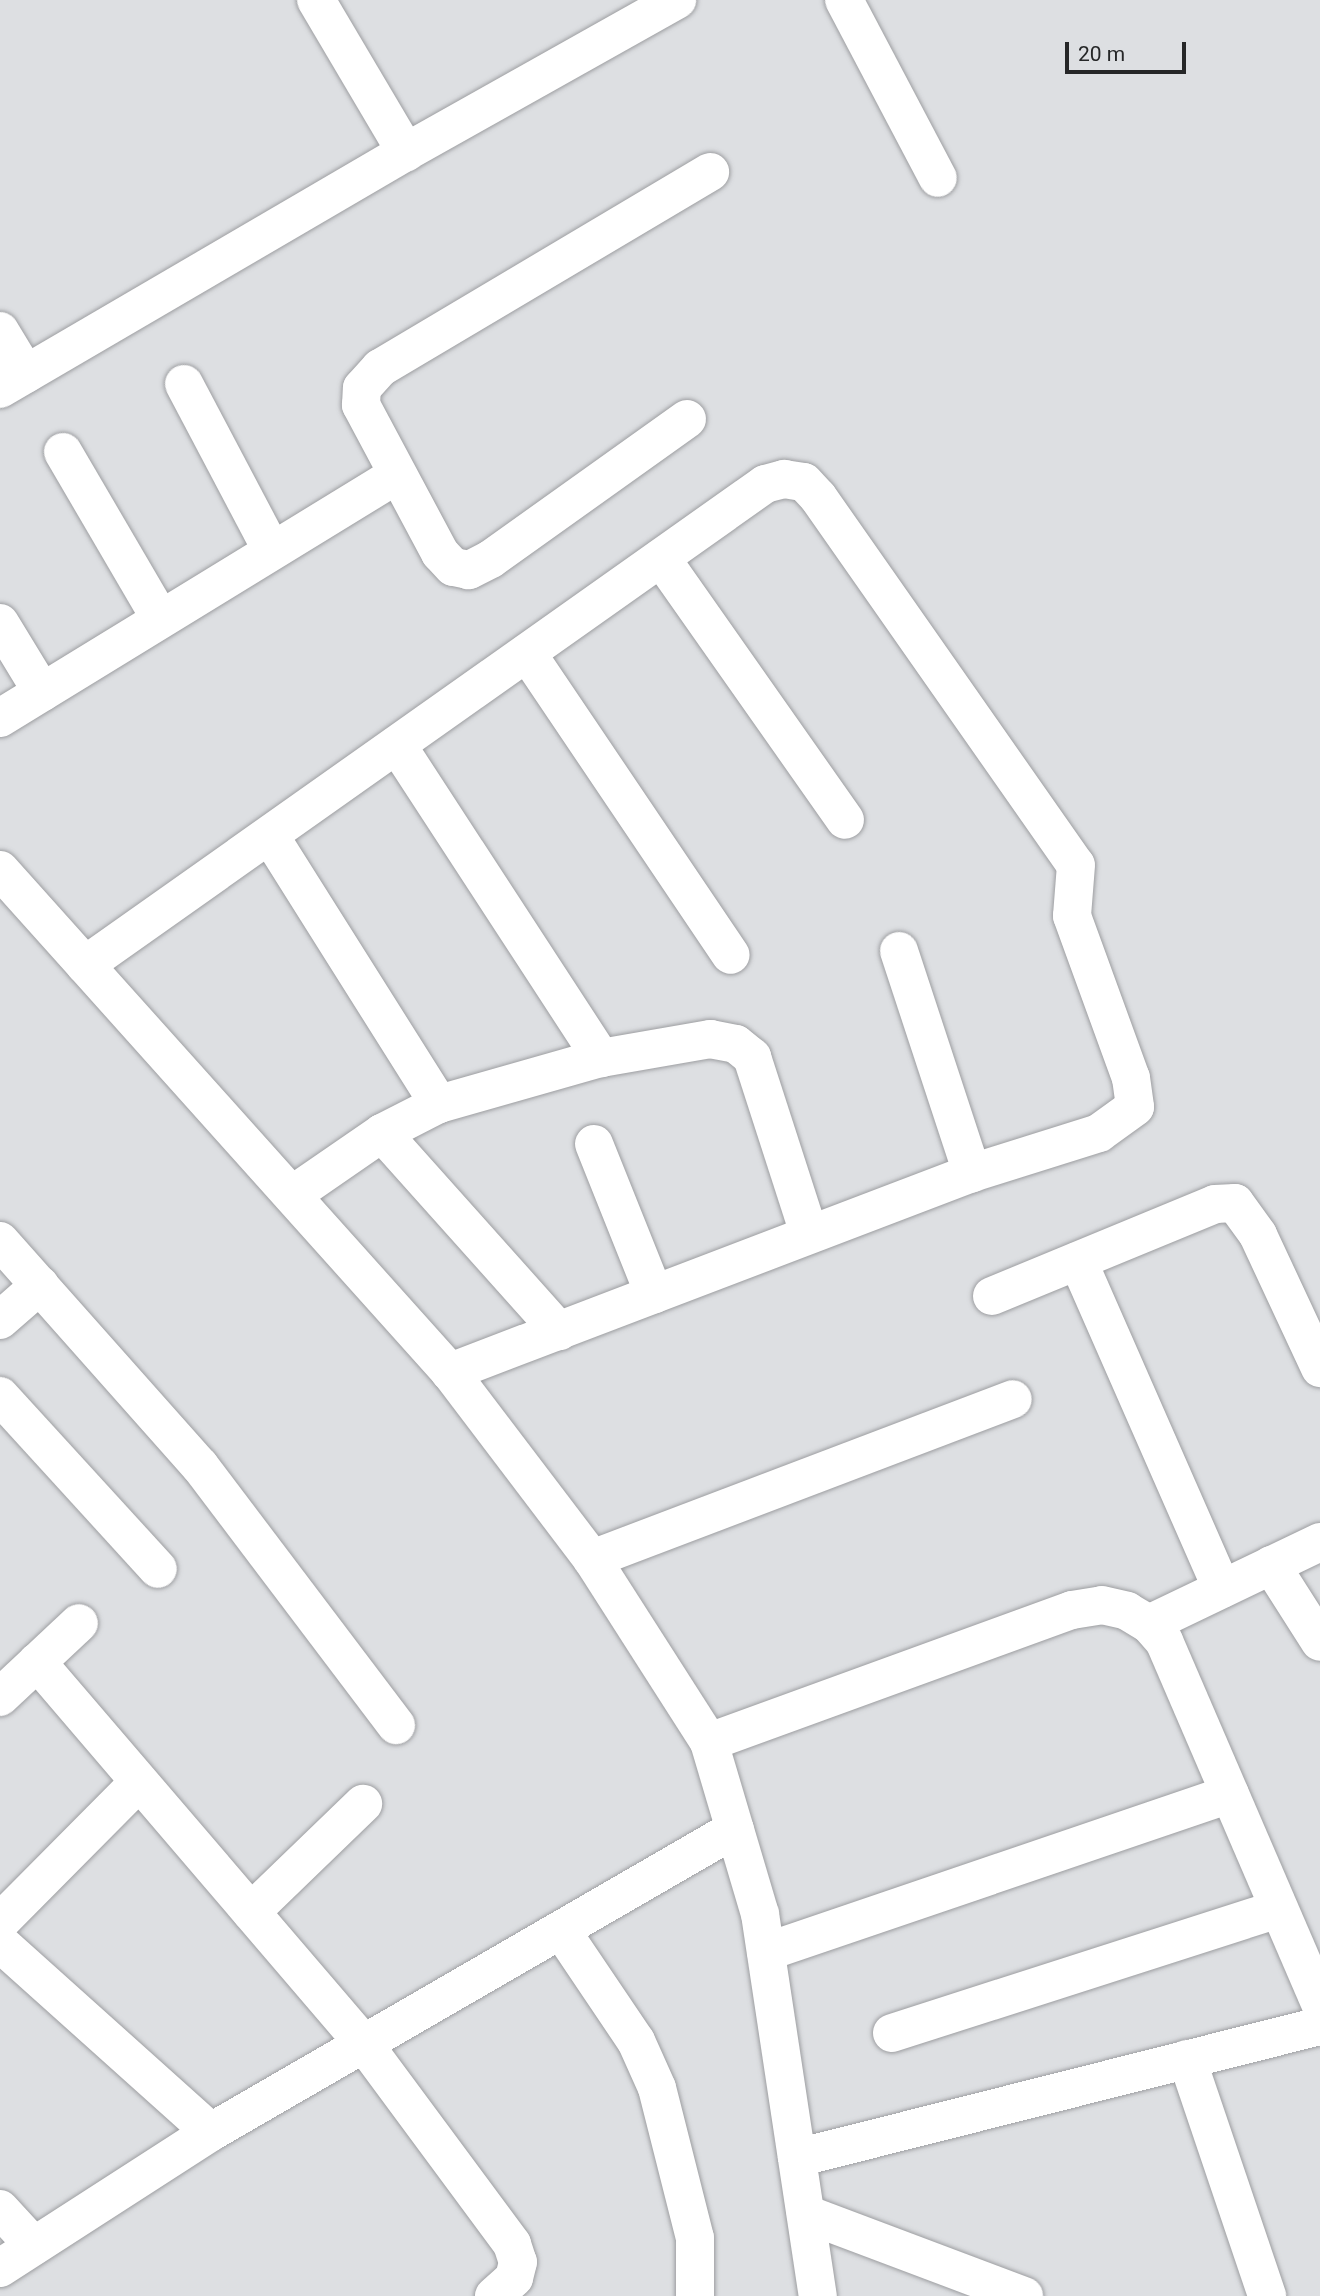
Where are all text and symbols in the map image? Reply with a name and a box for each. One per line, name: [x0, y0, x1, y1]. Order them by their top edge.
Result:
scale bar: [1068, 28, 1189, 72]
text: 20 m: [1078, 42, 1125, 66]

